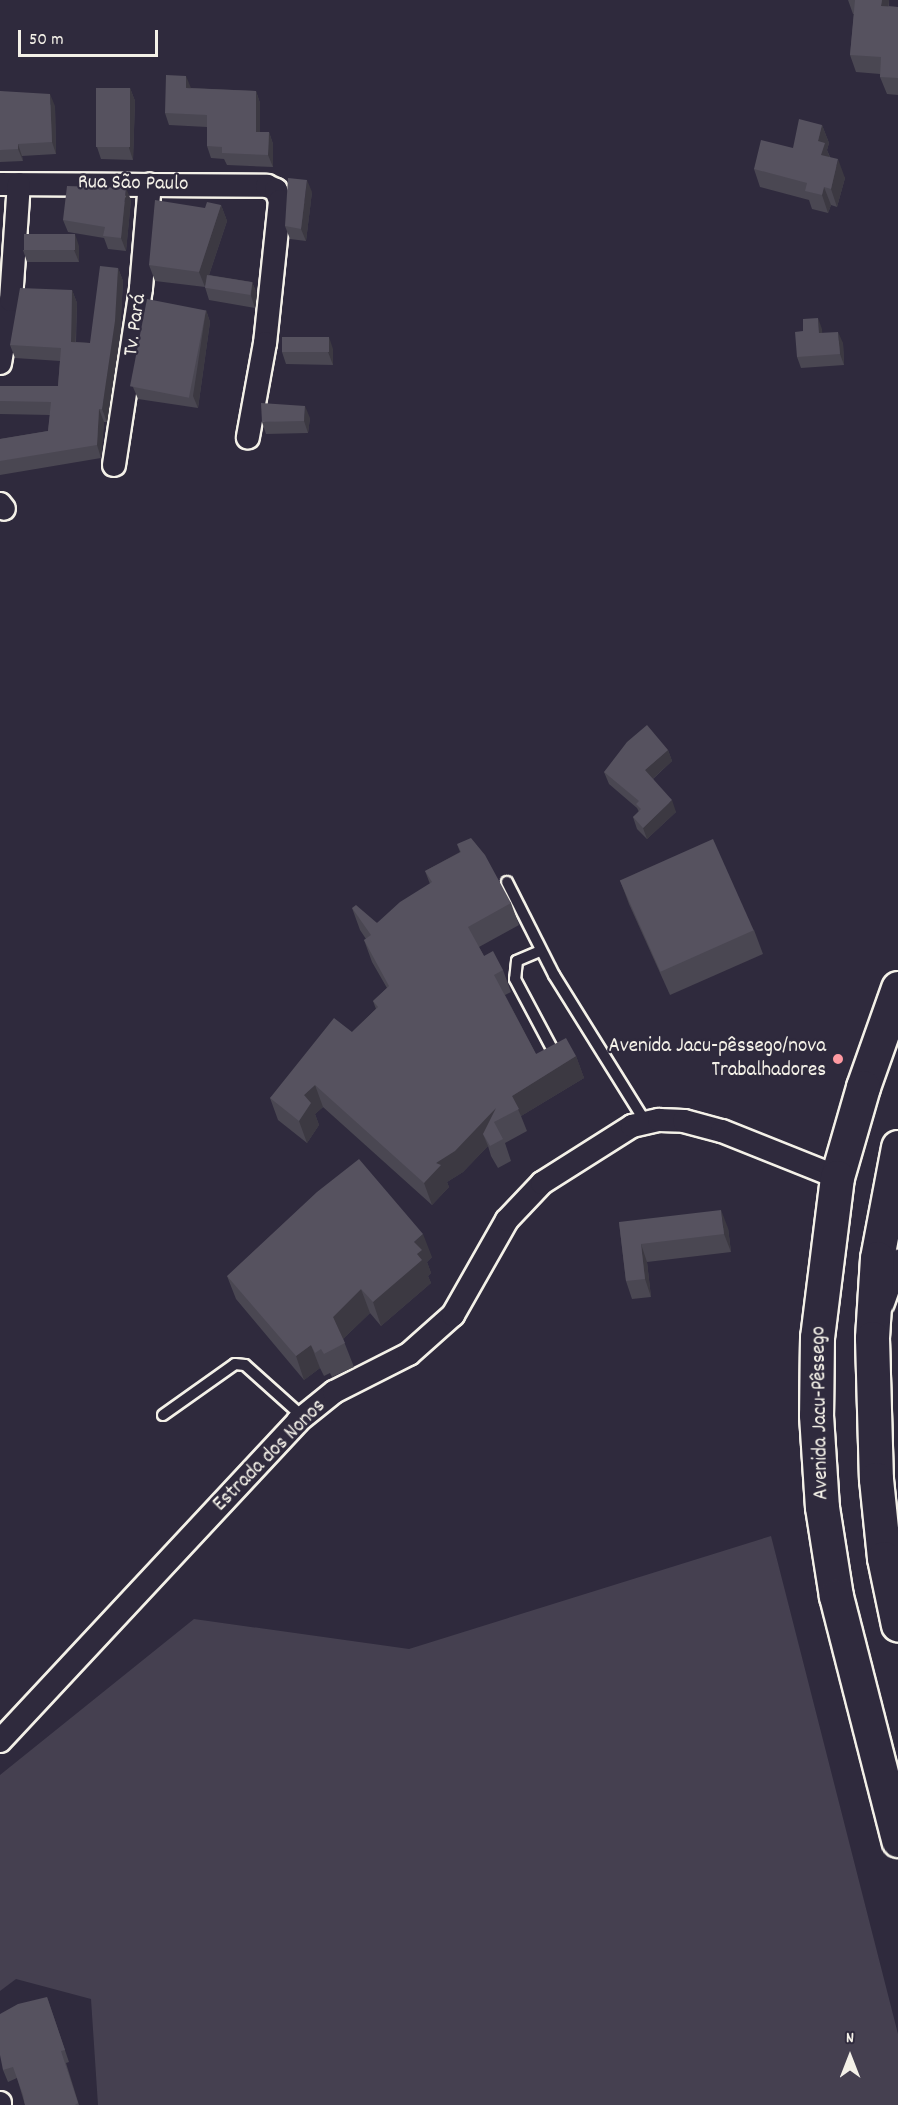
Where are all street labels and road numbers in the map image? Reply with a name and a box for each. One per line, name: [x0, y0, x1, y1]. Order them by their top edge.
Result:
street label: Rua São Paulo: [77, 170, 189, 198]
street label: Tv. Pará: [119, 292, 153, 358]
street label: Avenida Jacu-Pêssego: [807, 1326, 835, 1500]
street label: Estrada dos Nonos: [209, 1395, 331, 1517]

